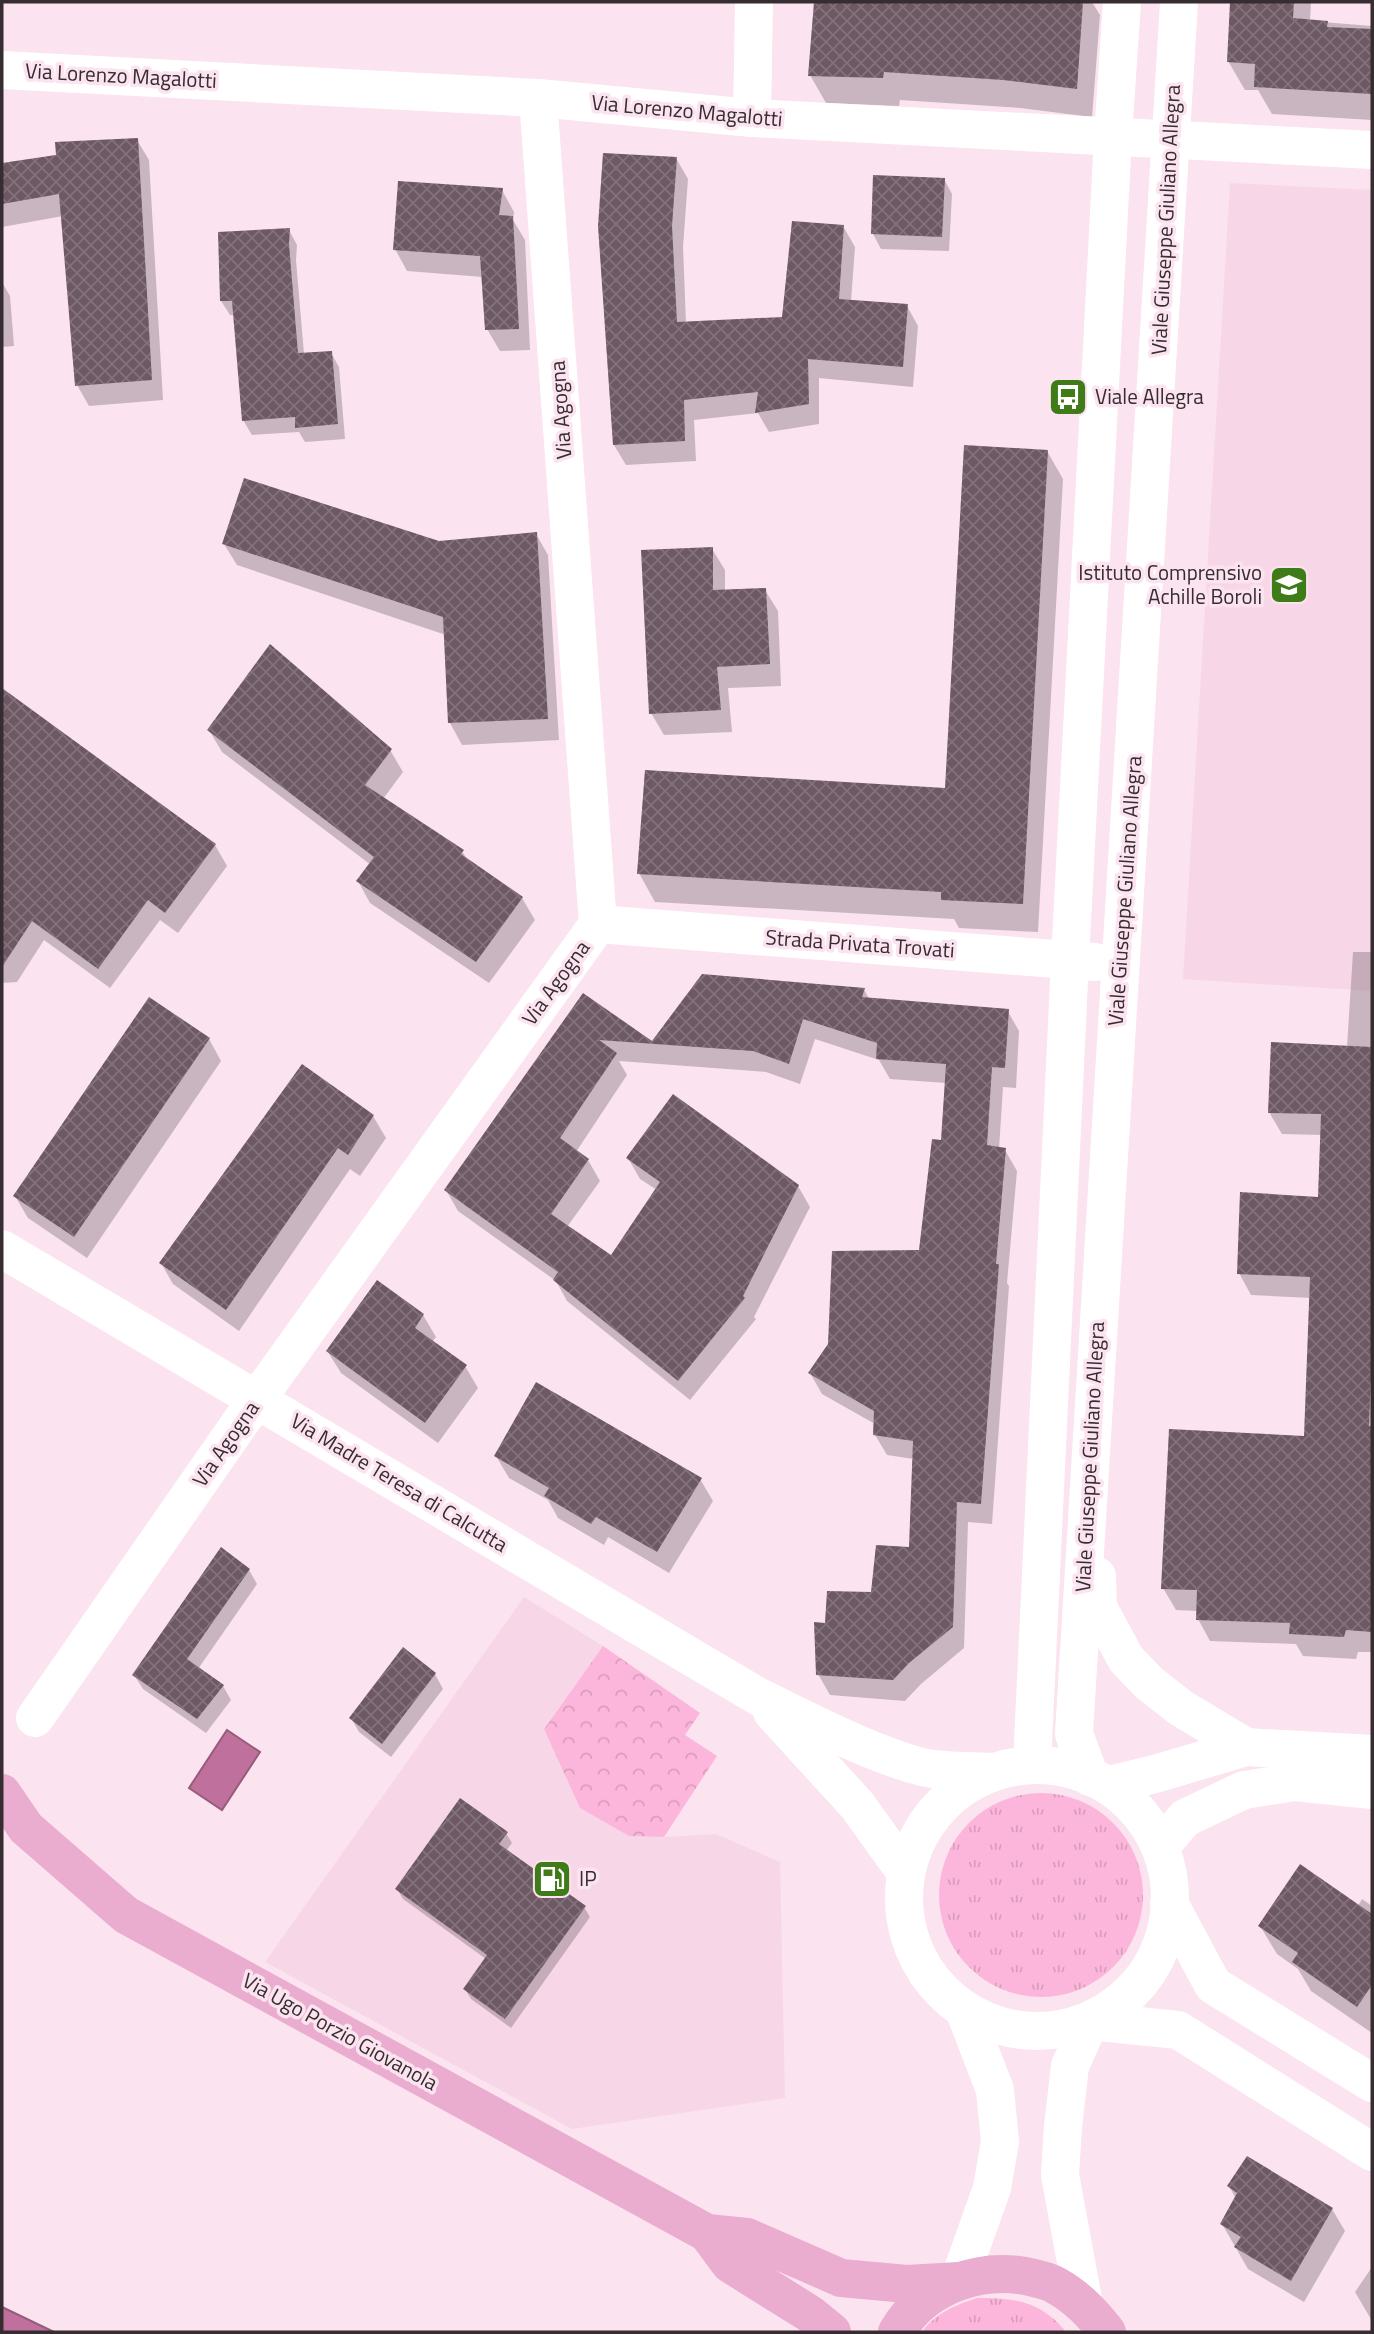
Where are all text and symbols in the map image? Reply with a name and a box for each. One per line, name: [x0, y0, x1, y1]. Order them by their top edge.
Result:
street label: Via Lorenzo Magalotti: [24, 54, 218, 96]
street label: Viale Giuseppe Giuliano Allegra: [1142, 83, 1188, 356]
street label: Via Lorenzo Magalotti: [590, 86, 784, 134]
street label: Via Agogna: [541, 359, 579, 460]
bus stop icon: Viale Allegra: [1047, 376, 1089, 418]
place label: Viale Allegra: [1095, 380, 1204, 412]
place label: Istituto Comprensivo Achille Boroli: [1078, 556, 1262, 612]
school or university icon: Istituto Comprensivo Achille Boroli: [1268, 564, 1310, 606]
street label: Viale Giuseppe Giuliano Allegra: [1099, 754, 1149, 1027]
street label: Strada Privata Trovati: [764, 920, 956, 966]
street label: Via Agogna: [513, 933, 597, 1032]
street label: Viale Giuseppe Giuliano Allegra: [1066, 1320, 1112, 1593]
street label: Via Agogna: [184, 1393, 267, 1493]
street label: Via Madre Teresa di Calcutta: [285, 1404, 515, 1560]
fuel station icon: IP: [531, 1858, 573, 1900]
place label: IP: [579, 1862, 597, 1894]
street label: Via Ugo Porzio Giovanola: [237, 1964, 444, 2098]

